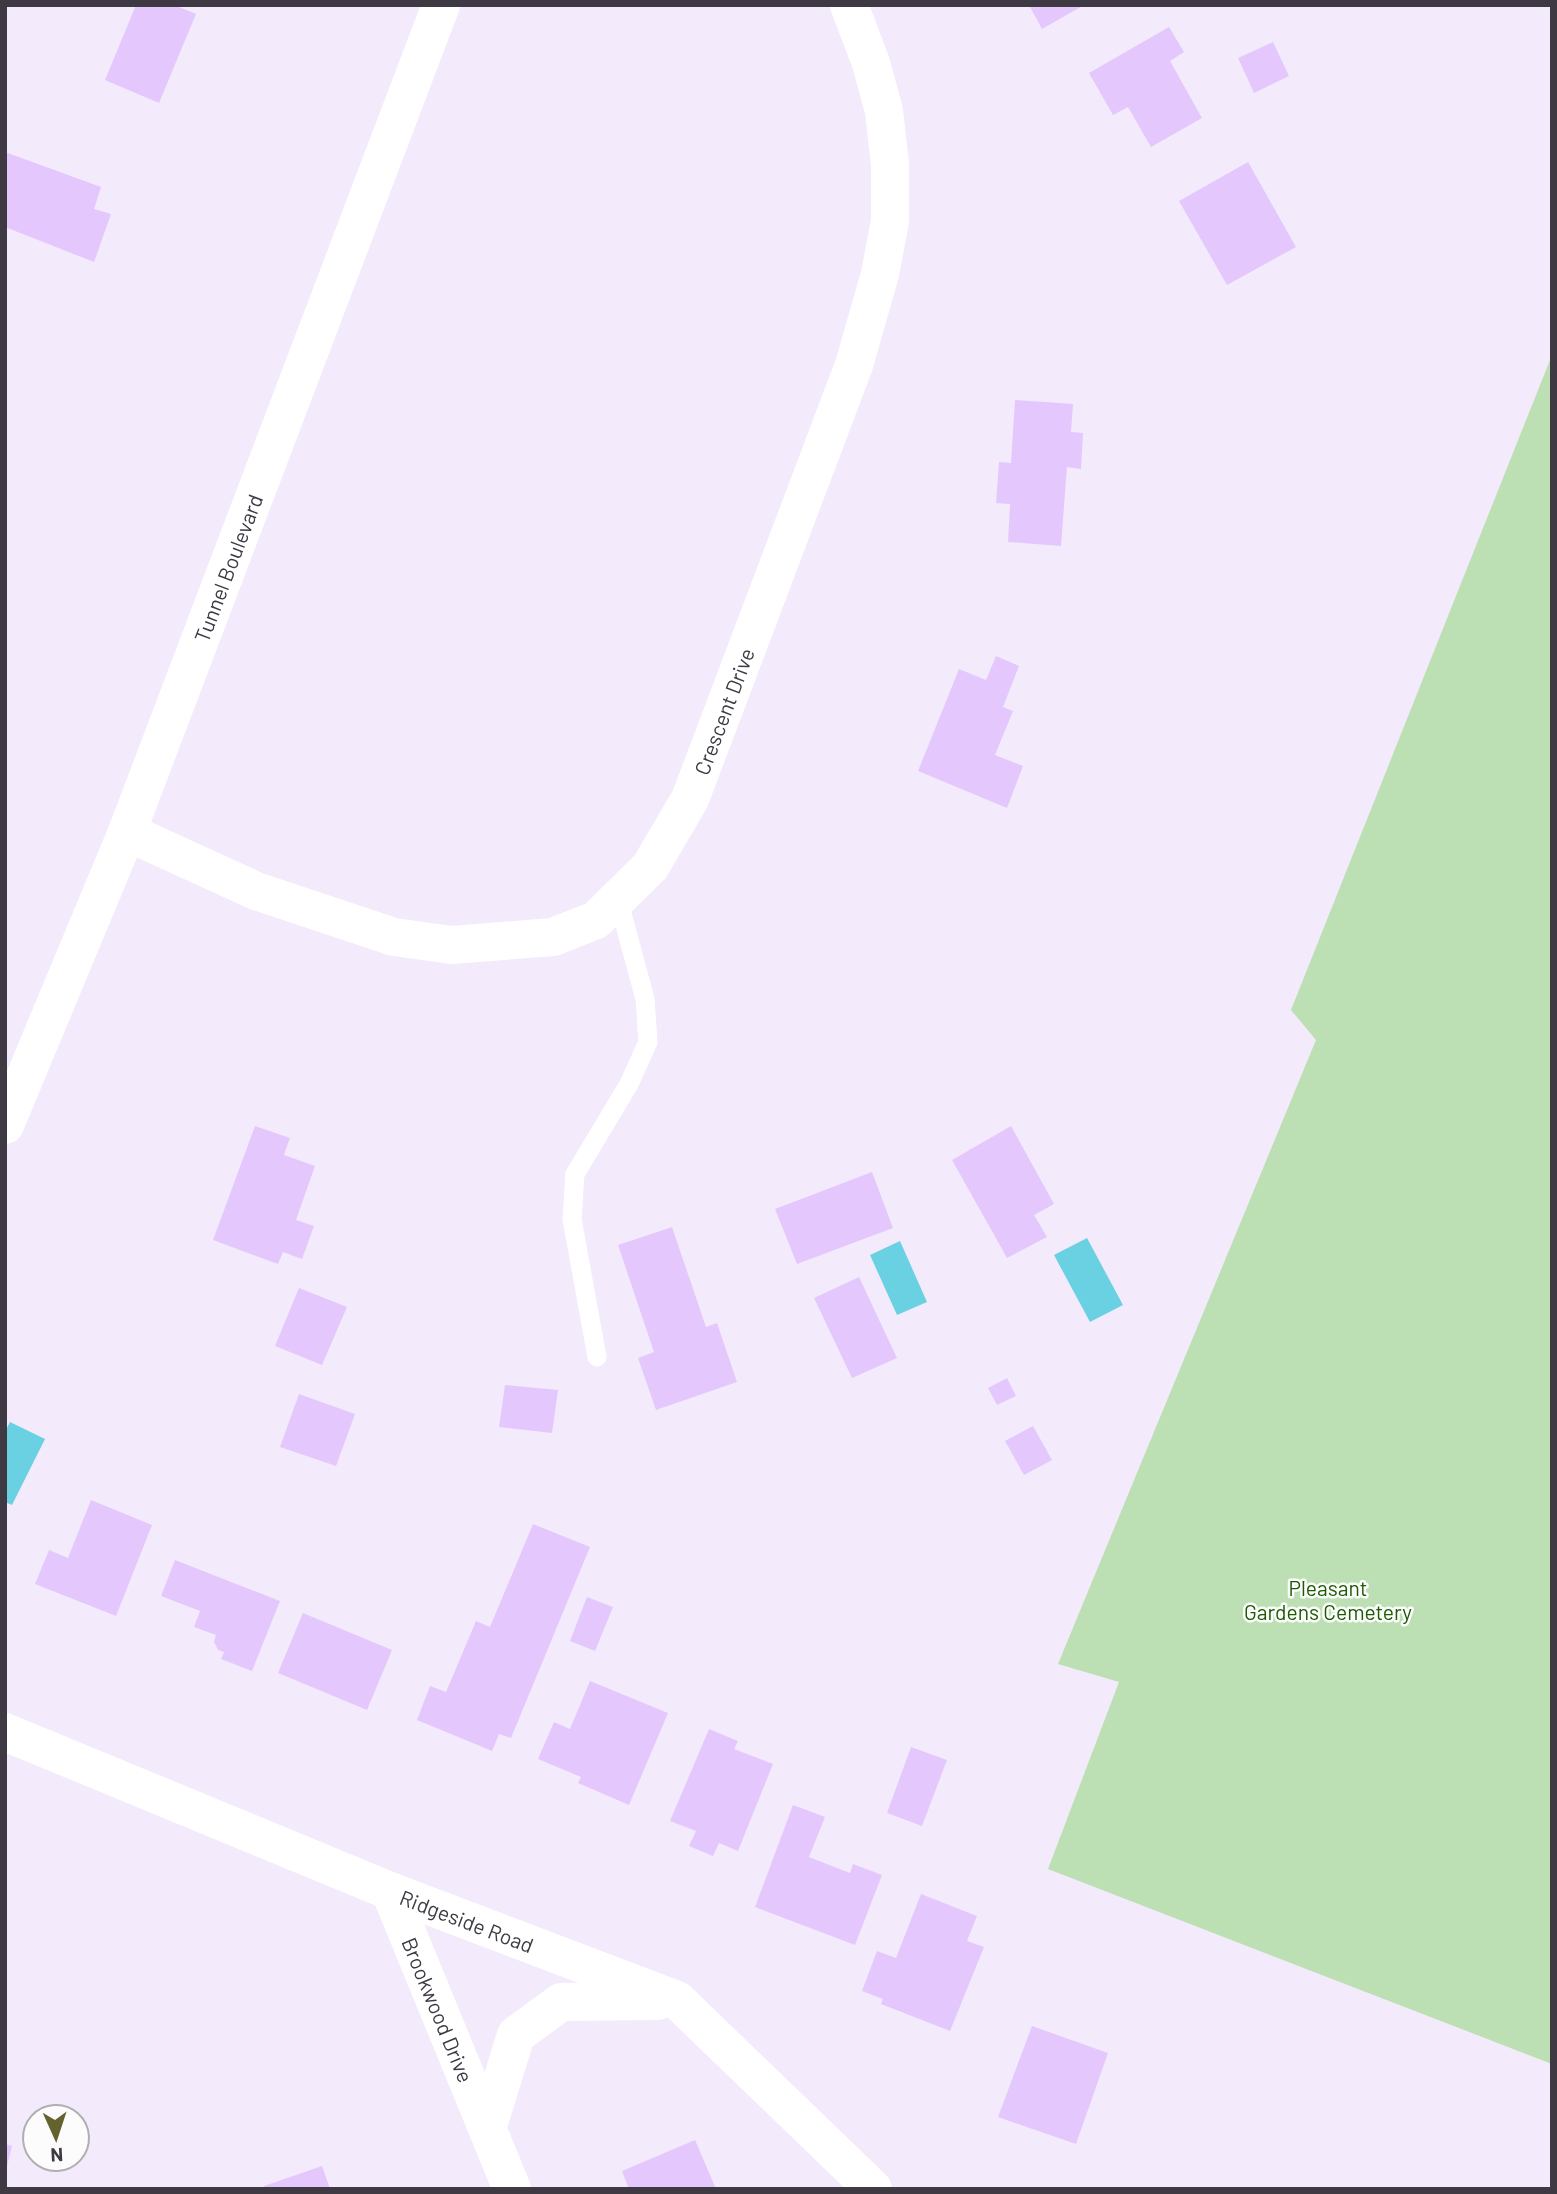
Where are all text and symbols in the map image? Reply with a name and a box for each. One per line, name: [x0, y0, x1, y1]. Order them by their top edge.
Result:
street label: Tunnel Boulevard: [188, 490, 267, 645]
street label: Crescent Drive: [688, 644, 759, 778]
park label: Pleasant Gardens Cemetery: [1244, 1575, 1412, 1624]
street label: Ridgeside Road: [397, 1884, 537, 1957]
street label: Brookwood Drive: [398, 1933, 479, 2086]
north arrow: [21, 2103, 91, 2173]
text: N: [50, 2144, 64, 2167]

